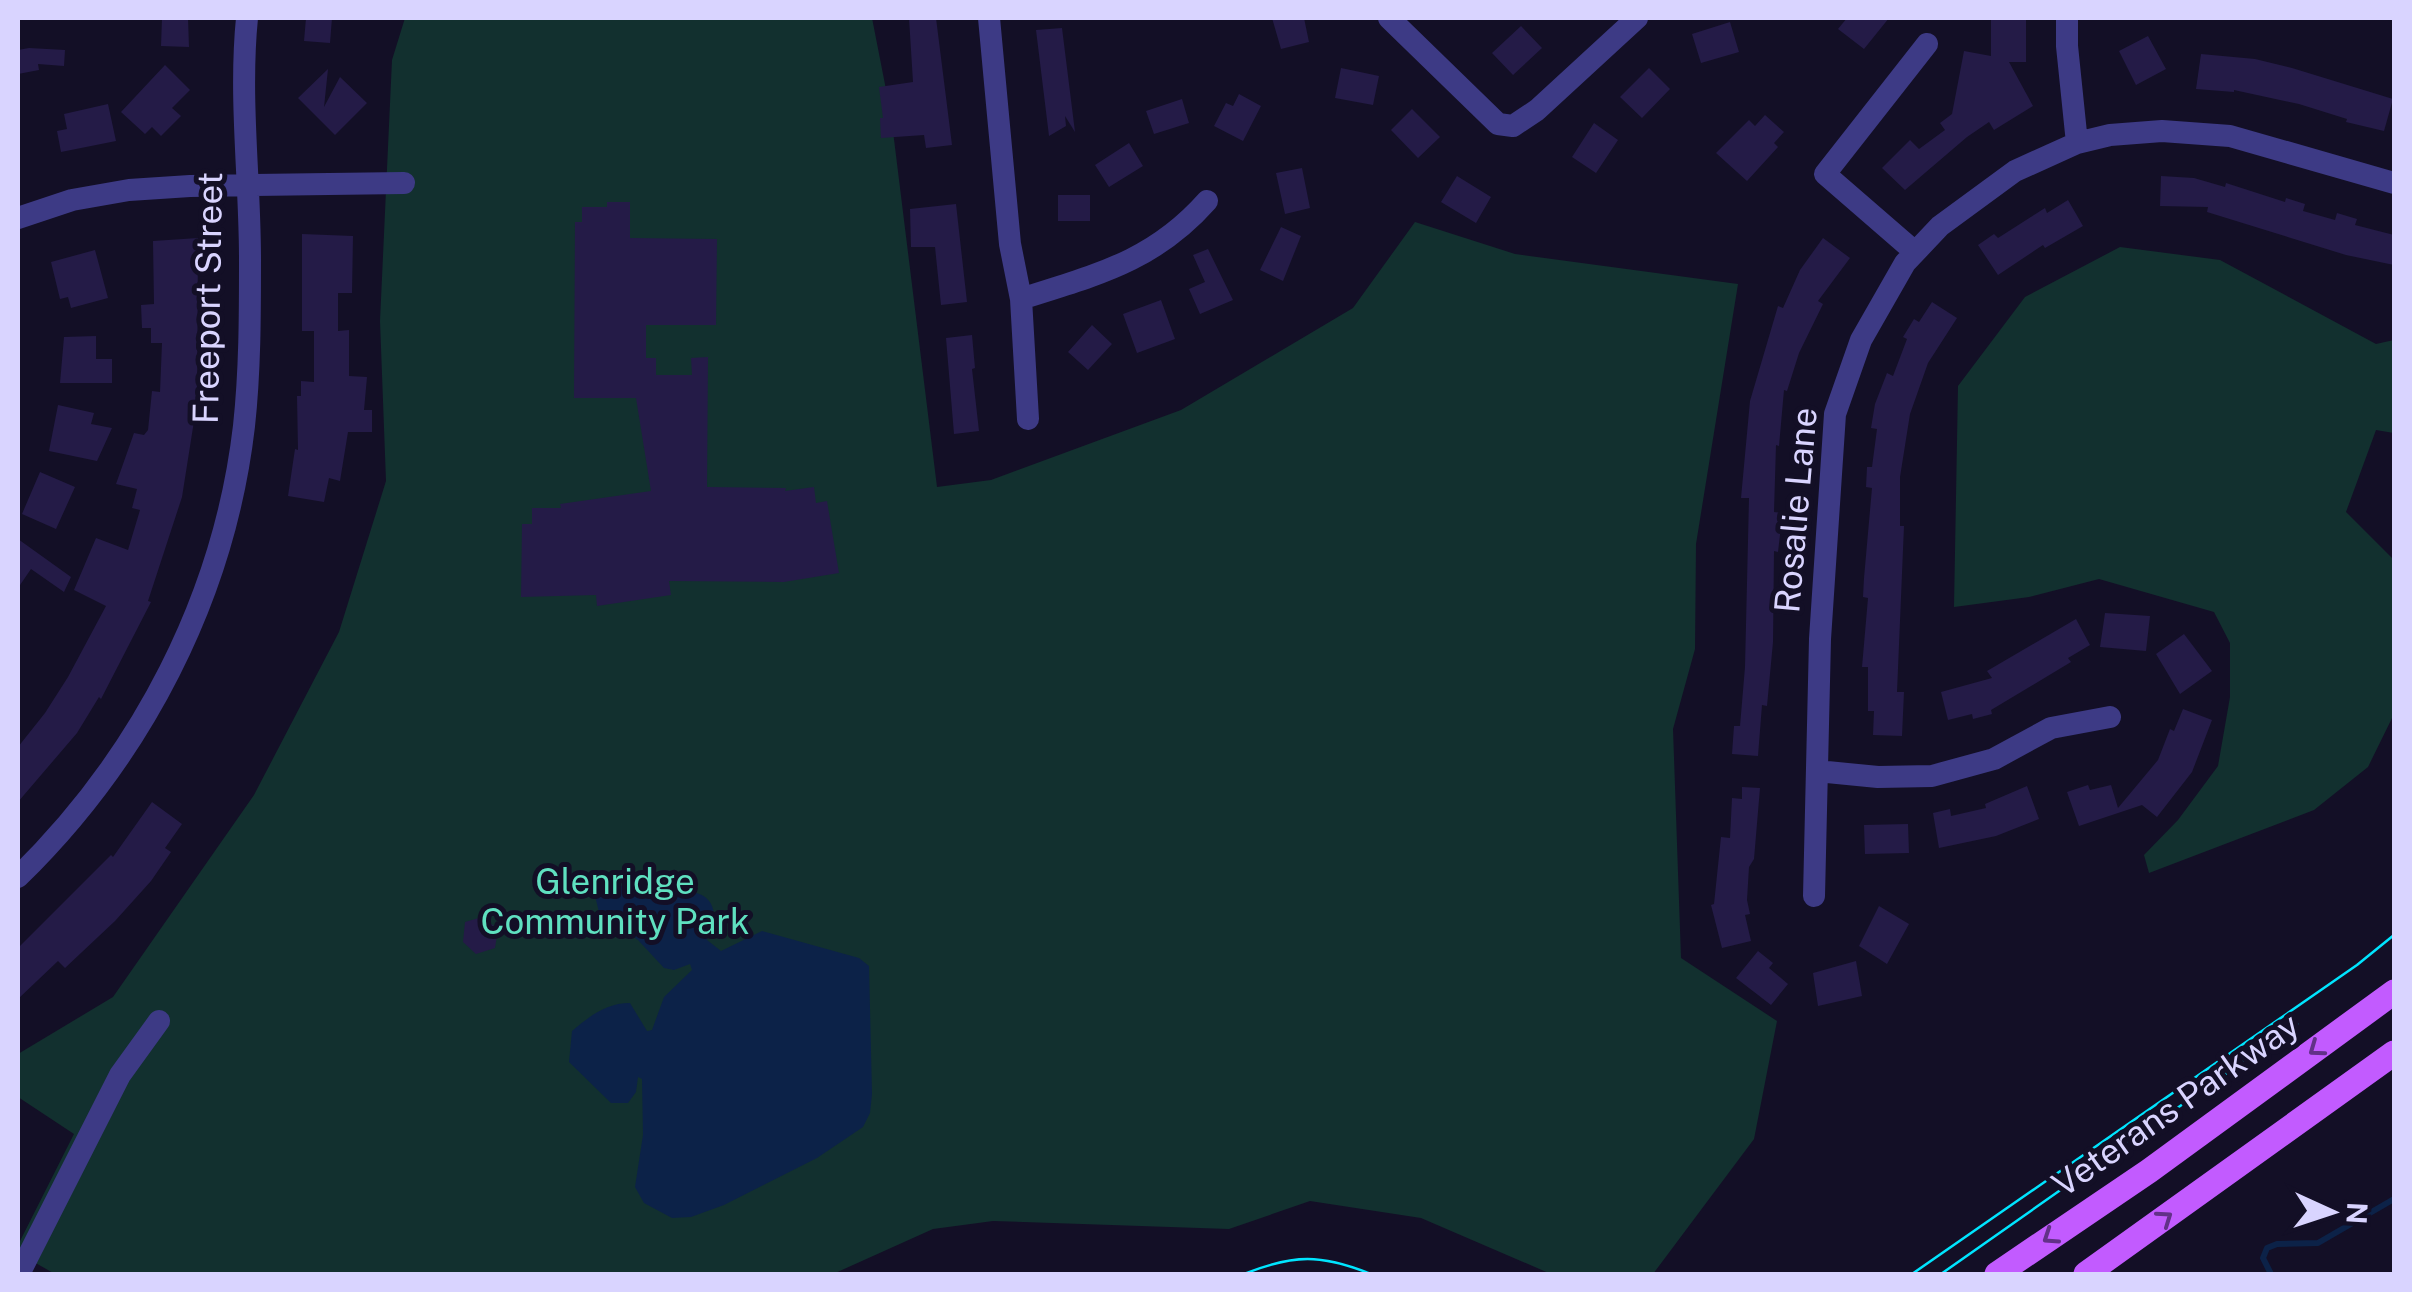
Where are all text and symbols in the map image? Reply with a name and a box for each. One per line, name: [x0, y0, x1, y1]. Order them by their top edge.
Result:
street label: Freeport Street: [185, 172, 230, 424]
street label: Rosalie Lane: [1766, 406, 1825, 614]
park label: Glenridge Community Park: [480, 861, 750, 942]
street label: Veterans Parkway: [2044, 1004, 2307, 1205]
one-way arrow: [2308, 1037, 2327, 1056]
north arrow: [2282, 1162, 2382, 1262]
text: N: [2340, 1202, 2375, 1225]
one-way arrow: [2154, 1212, 2172, 1230]
one-way arrow: [2043, 1225, 2062, 1243]

